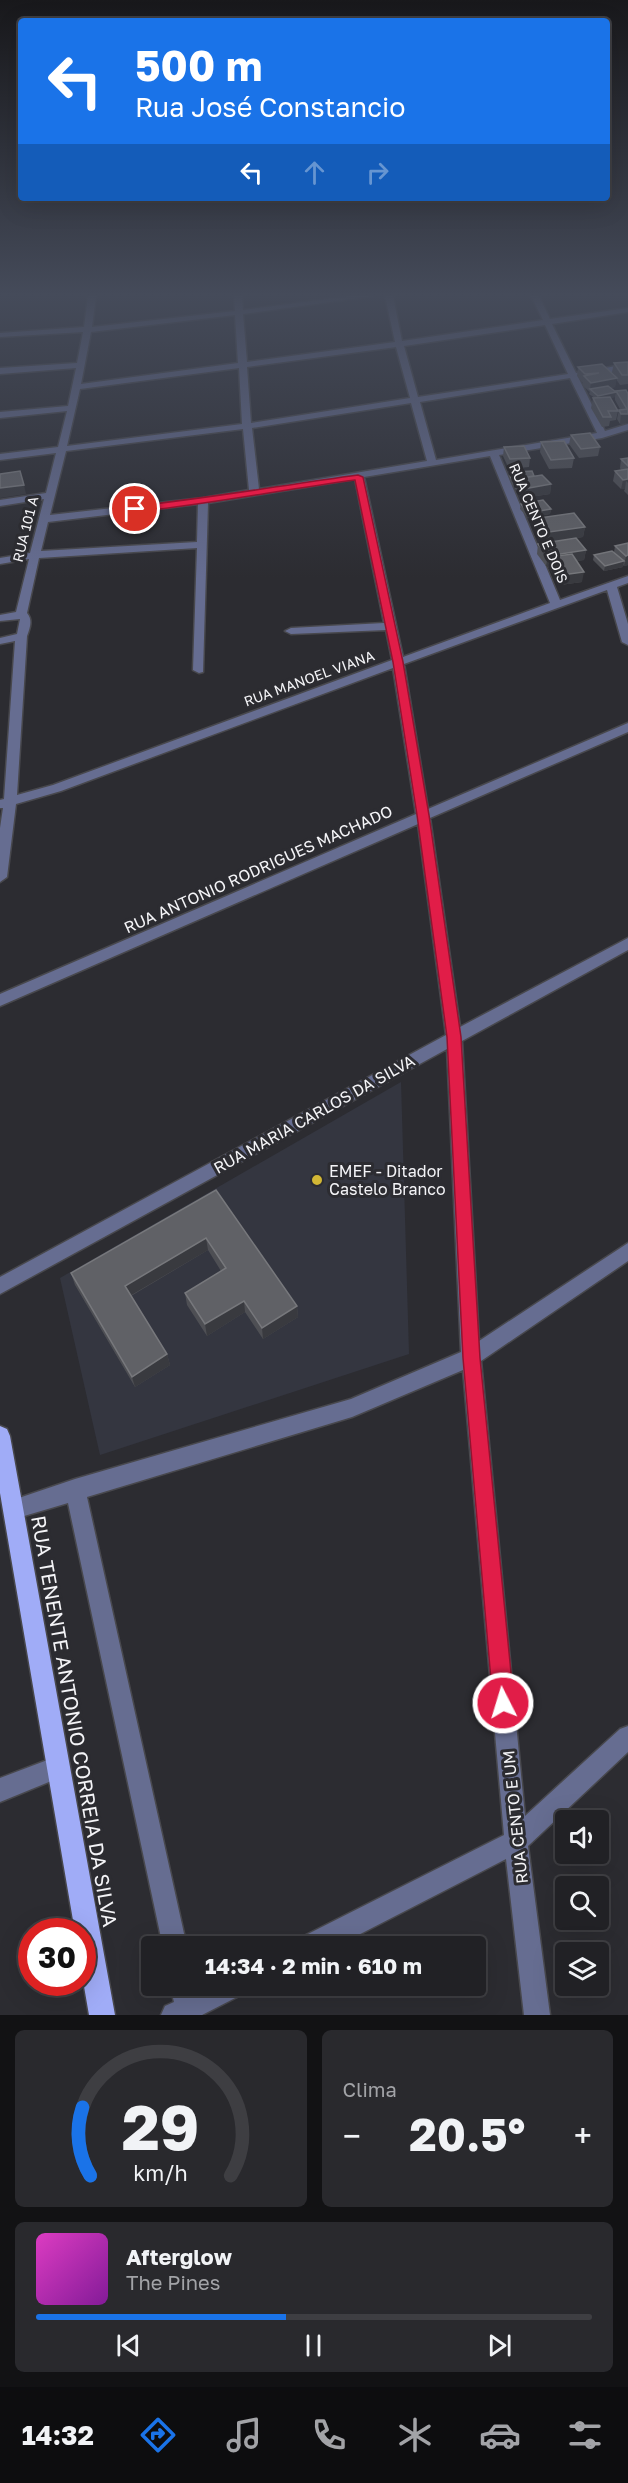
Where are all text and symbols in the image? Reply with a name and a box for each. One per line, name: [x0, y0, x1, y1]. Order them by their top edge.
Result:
text: 500 m: [135, 40, 262, 90]
icon: left: [36, 42, 114, 120]
text: Rua José Constancio: [135, 91, 405, 123]
icon: left: [235, 156, 268, 189]
icon: ahead: [298, 156, 331, 189]
icon: right: [361, 156, 394, 189]
street label: RUA CENTO E DOIS: [506, 461, 572, 586]
pin: [109, 483, 160, 534]
icon: arrive: [118, 492, 151, 525]
street label: RUA 101 A: [9, 494, 42, 564]
street label: RUA MANOEL VIANA: [241, 646, 377, 710]
street label: RUA ANTONIO RODRIGUES MACHADO: [121, 801, 395, 937]
street label: RUA MARIA CARLOS DA SILVA: [210, 1050, 418, 1178]
place label: EMEF - Ditador Castelo Branco: [329, 1161, 446, 1199]
marker: EMEF - Ditador Castelo Branco: [310, 1173, 324, 1187]
street label: RUA TENENTE ANTONIO CORREIA DA SILVA: [27, 1513, 123, 1929]
position arrow: [471, 1671, 535, 1735]
street label: RUA CENTO E UM: [498, 1749, 532, 1885]
map controls: [555, 1810, 609, 1996]
button: sound: [555, 1810, 609, 1864]
button: search: [555, 1876, 609, 1930]
speed limit sign: 30: [18, 1918, 96, 1996]
button: layers: [555, 1942, 609, 1996]
text: 14:34 · 2 min · 610 m: [205, 1952, 422, 1979]
text: Clima: [343, 2077, 397, 2101]
text: 29: [122, 2089, 200, 2164]
text: 20.5°: [409, 2107, 525, 2161]
text: −: [343, 2116, 361, 2155]
text: +: [574, 2116, 592, 2155]
text: km/h: [133, 2160, 188, 2186]
text: Afterglow: [126, 2243, 232, 2270]
text: The Pines: [126, 2270, 220, 2294]
icon: previous: [112, 2329, 145, 2362]
icon: pause: [297, 2329, 330, 2362]
icon: next: [483, 2329, 516, 2362]
icon: directions: [137, 2414, 179, 2456]
icon: music: [223, 2414, 265, 2456]
icon: phone: [308, 2414, 350, 2456]
icon: climate: [394, 2414, 436, 2456]
icon: car: [479, 2414, 521, 2456]
icon: filters: [564, 2414, 606, 2456]
text: 14:32: [22, 2419, 94, 2451]

